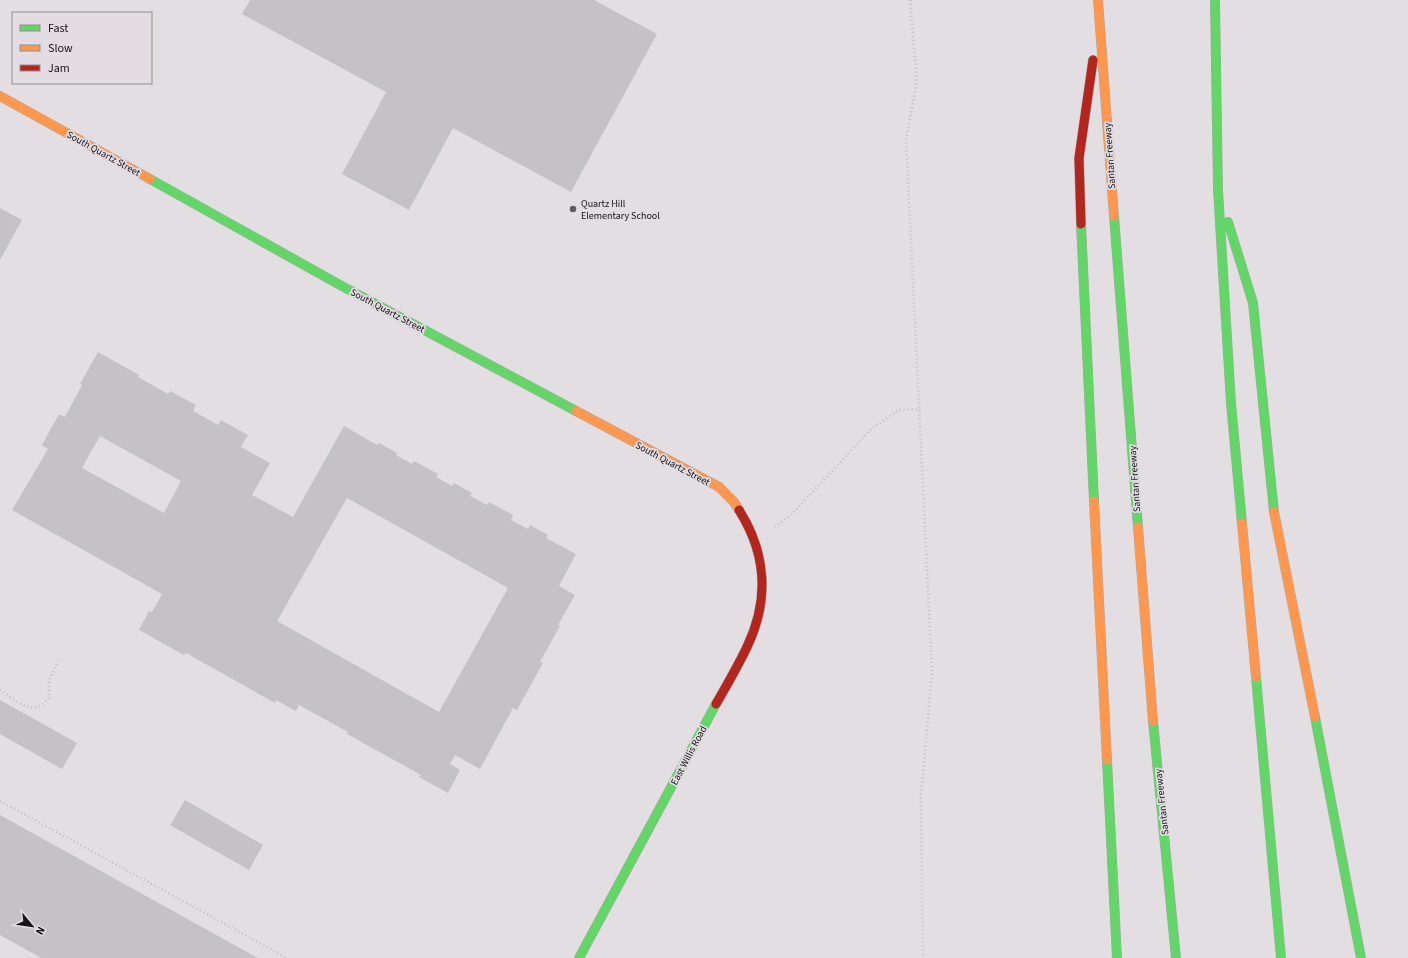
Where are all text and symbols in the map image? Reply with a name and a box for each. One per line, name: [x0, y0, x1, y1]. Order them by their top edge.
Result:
legend: [12, 12, 152, 84]
text: Fast: [48, 20, 68, 37]
text: Slow: [48, 40, 73, 57]
text: Jam: [48, 60, 70, 77]
street label: Santan Freeway: [1101, 122, 1119, 190]
street label: South Quartz Street: [64, 128, 143, 180]
place label: Quartz Hill Elementary School: [581, 197, 660, 223]
marker: Quartz Hill Elementary School: [568, 204, 578, 214]
street label: South Quartz Street: [348, 285, 428, 337]
street label: South Quartz Street: [633, 438, 713, 490]
street label: Santan Freeway: [1126, 445, 1144, 513]
street label: East Willis Road: [667, 723, 710, 788]
street label: Santan Freeway: [1152, 768, 1172, 836]
north arrow: [12, 906, 52, 946]
text: N: [32, 924, 49, 937]

